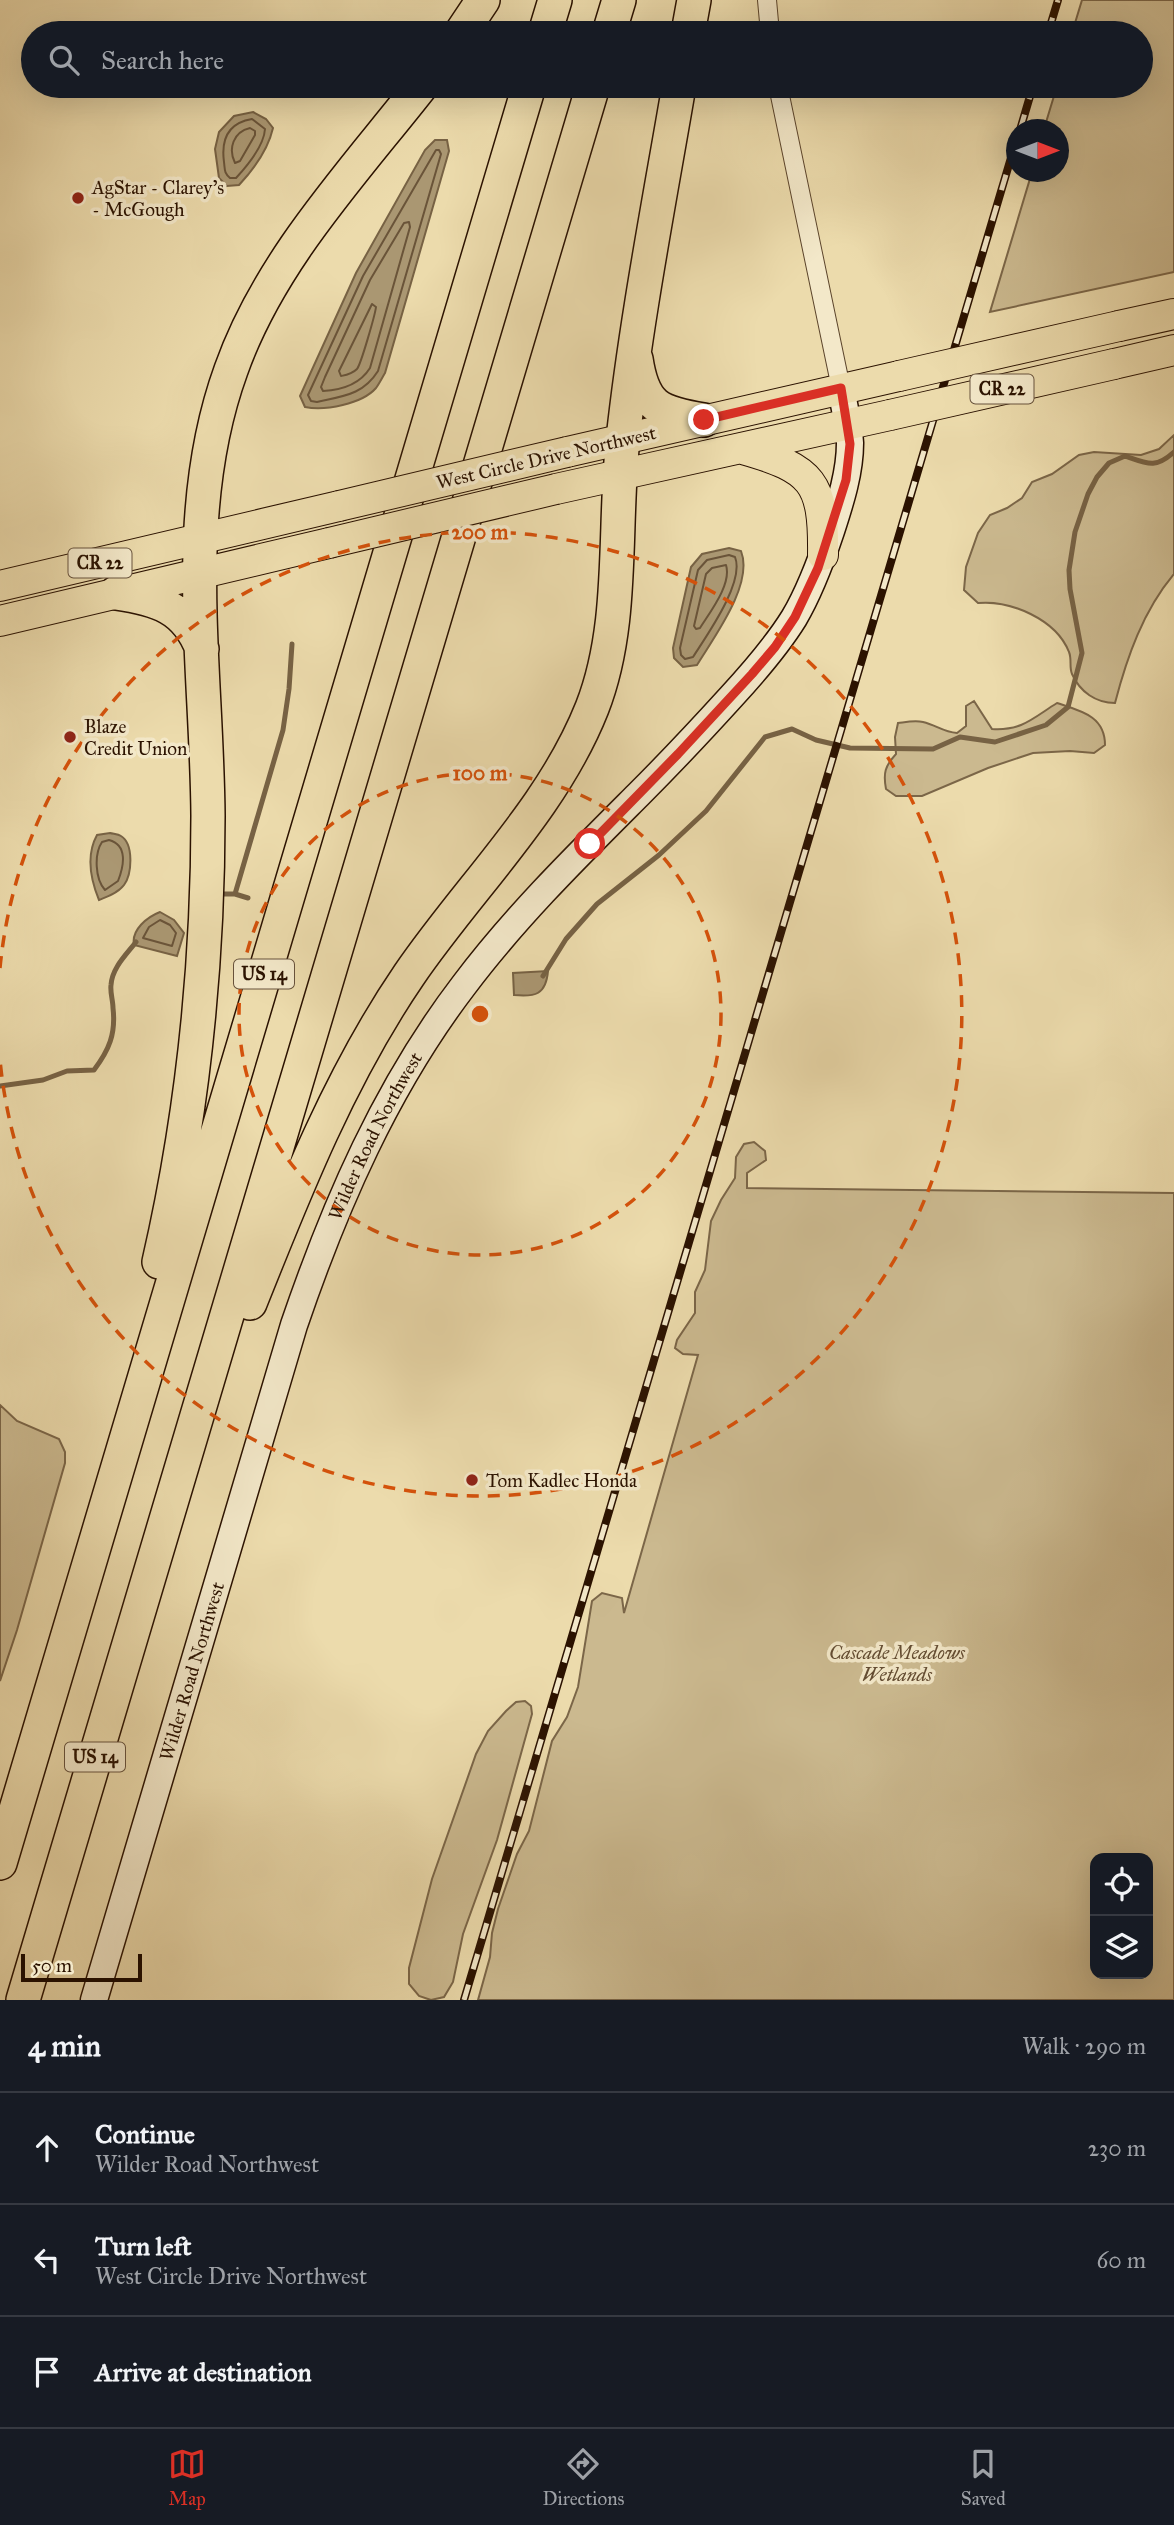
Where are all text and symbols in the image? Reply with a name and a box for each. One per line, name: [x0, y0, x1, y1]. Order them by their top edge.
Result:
search box: [21, 21, 1153, 98]
icon: search: [45, 41, 83, 79]
text: Search here: [101, 44, 224, 76]
north arrow: [1006, 119, 1069, 182]
place label: AgStar - Clarey's - McGough: [91, 176, 224, 222]
marker: AgStar - Clarey's - McGough: [70, 190, 86, 206]
road number: CR 22: [970, 374, 1034, 404]
route end: [688, 404, 719, 435]
street label: West Circle Drive Northwest: [434, 421, 658, 494]
text: 200 m: [452, 519, 509, 545]
road number: CR 22: [68, 548, 132, 578]
place label: Blaze Credit Union: [84, 715, 187, 760]
marker: Blaze Credit Union: [62, 729, 78, 745]
text: 100 m: [453, 760, 508, 786]
route start: [574, 828, 605, 859]
road number: US 14: [234, 959, 294, 988]
centre of rings: [468, 1002, 492, 1026]
street label: Wilder Road Northwest: [324, 1048, 427, 1223]
place label: Tom Kadlec Honda: [486, 1469, 638, 1492]
marker: Tom Kadlec Honda: [464, 1472, 480, 1488]
street label: Wilder Road Northwest: [155, 1579, 229, 1763]
park label: Cascade Meadows Wetlands: [829, 1641, 965, 1686]
road number: US 14: [65, 1742, 125, 1772]
map controls: [1090, 1853, 1153, 1979]
button: locate: [1090, 1853, 1153, 1916]
button: layers: [1090, 1916, 1153, 1979]
scale bar: [21, 1951, 142, 1983]
text: 50 m: [32, 1954, 72, 1977]
text: 4 min: [28, 2028, 101, 2064]
text: Walk · 290 m: [1022, 2032, 1146, 2060]
text: Continue: [95, 2118, 195, 2150]
icon: ahead: [28, 2129, 66, 2167]
text: 230 m: [1088, 2134, 1146, 2162]
text: Wilder Road Northwest: [95, 2150, 319, 2178]
text: Turn left: [95, 2230, 191, 2262]
icon: left: [28, 2241, 66, 2279]
text: 60 m: [1097, 2246, 1146, 2274]
text: West Circle Drive Northwest: [95, 2262, 367, 2290]
icon: arrive: [28, 2353, 66, 2391]
text: Arrive at destination: [95, 2356, 312, 2388]
tab: Map: [168, 2445, 206, 2510]
tab: Directions: [542, 2445, 624, 2510]
tab: Saved: [961, 2445, 1006, 2510]

